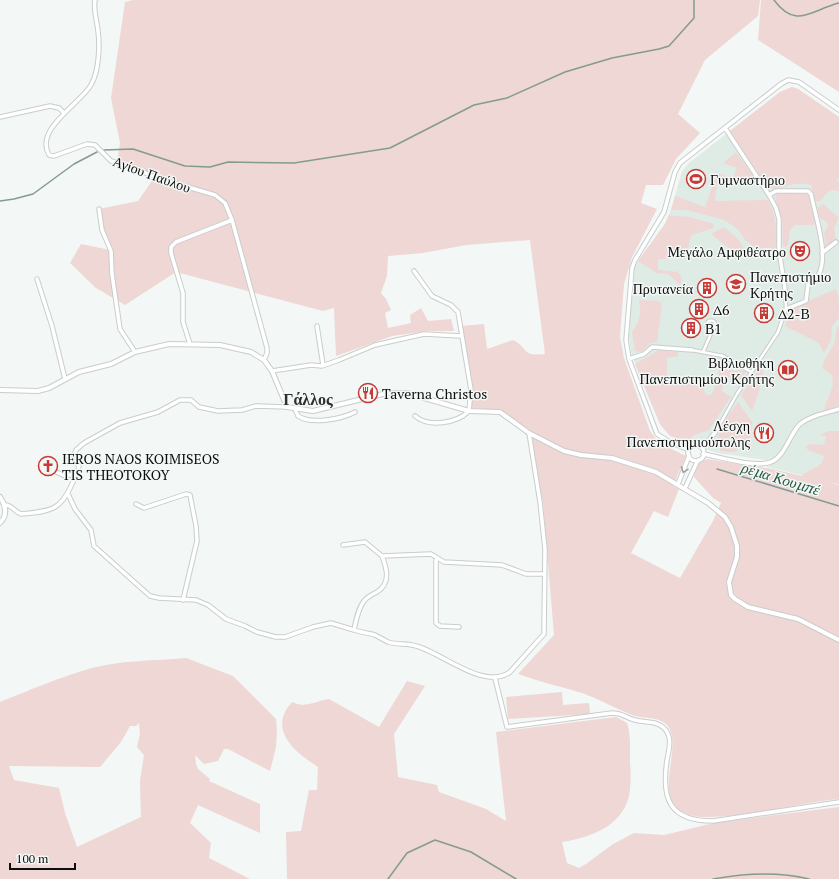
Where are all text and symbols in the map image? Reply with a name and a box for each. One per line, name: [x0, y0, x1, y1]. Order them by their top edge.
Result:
street label: Αγίου Παύλου: [110, 151, 194, 197]
sports icon: Γυμναστήριο: [685, 168, 707, 190]
place label: Γυμναστήριο: [710, 170, 785, 189]
theatre icon: Μεγάλο Αμφιθέατρο: [789, 240, 811, 262]
place label: Μεγάλο Αμφιθέατρο: [667, 242, 786, 261]
place label: Πανεπιστήμιο Κρήτης: [750, 267, 831, 302]
school or university icon: Πανεπιστήμιο Κρήτης: [725, 273, 747, 295]
building icon: Πρυτανεία: [696, 277, 718, 299]
place label: Πρυτανεία: [633, 279, 694, 298]
building icon: Δ6: [688, 298, 710, 320]
place label: Δ6: [713, 300, 730, 319]
building icon: Δ2-Β: [753, 302, 775, 324]
place label: Δ2-Β: [778, 304, 810, 323]
building icon: Β1: [680, 317, 702, 339]
place label: Β1: [705, 319, 722, 338]
place label: Βιβλιοθήκη Πανεπιστημίου Κρήτης: [639, 353, 774, 388]
library icon: Βιβλιοθήκη Πανεπιστημίου Κρήτης: [777, 359, 799, 381]
restaurant icon: Taverna Christos: [357, 382, 379, 404]
place label: Taverna Christos: [382, 384, 487, 403]
district label: Γάλλος: [283, 388, 333, 410]
place label: Λέσχη Πανεπιστημιούπολης: [627, 416, 750, 451]
restaurant icon: Λέσχη Πανεπιστημιούπολης: [753, 422, 775, 444]
place label: IEROS NAOS KOIMISEOS TIS THEOTOKOY: [62, 449, 220, 484]
church icon: IEROS NAOS KOIMISEOS TIS THEOTOKOY: [37, 455, 59, 477]
water label: ρέμα Κουμπέ: [738, 456, 823, 499]
one-way arrow: [680, 467, 688, 474]
scale bar: [10, 845, 75, 871]
text: 100 m: [16, 851, 49, 866]

